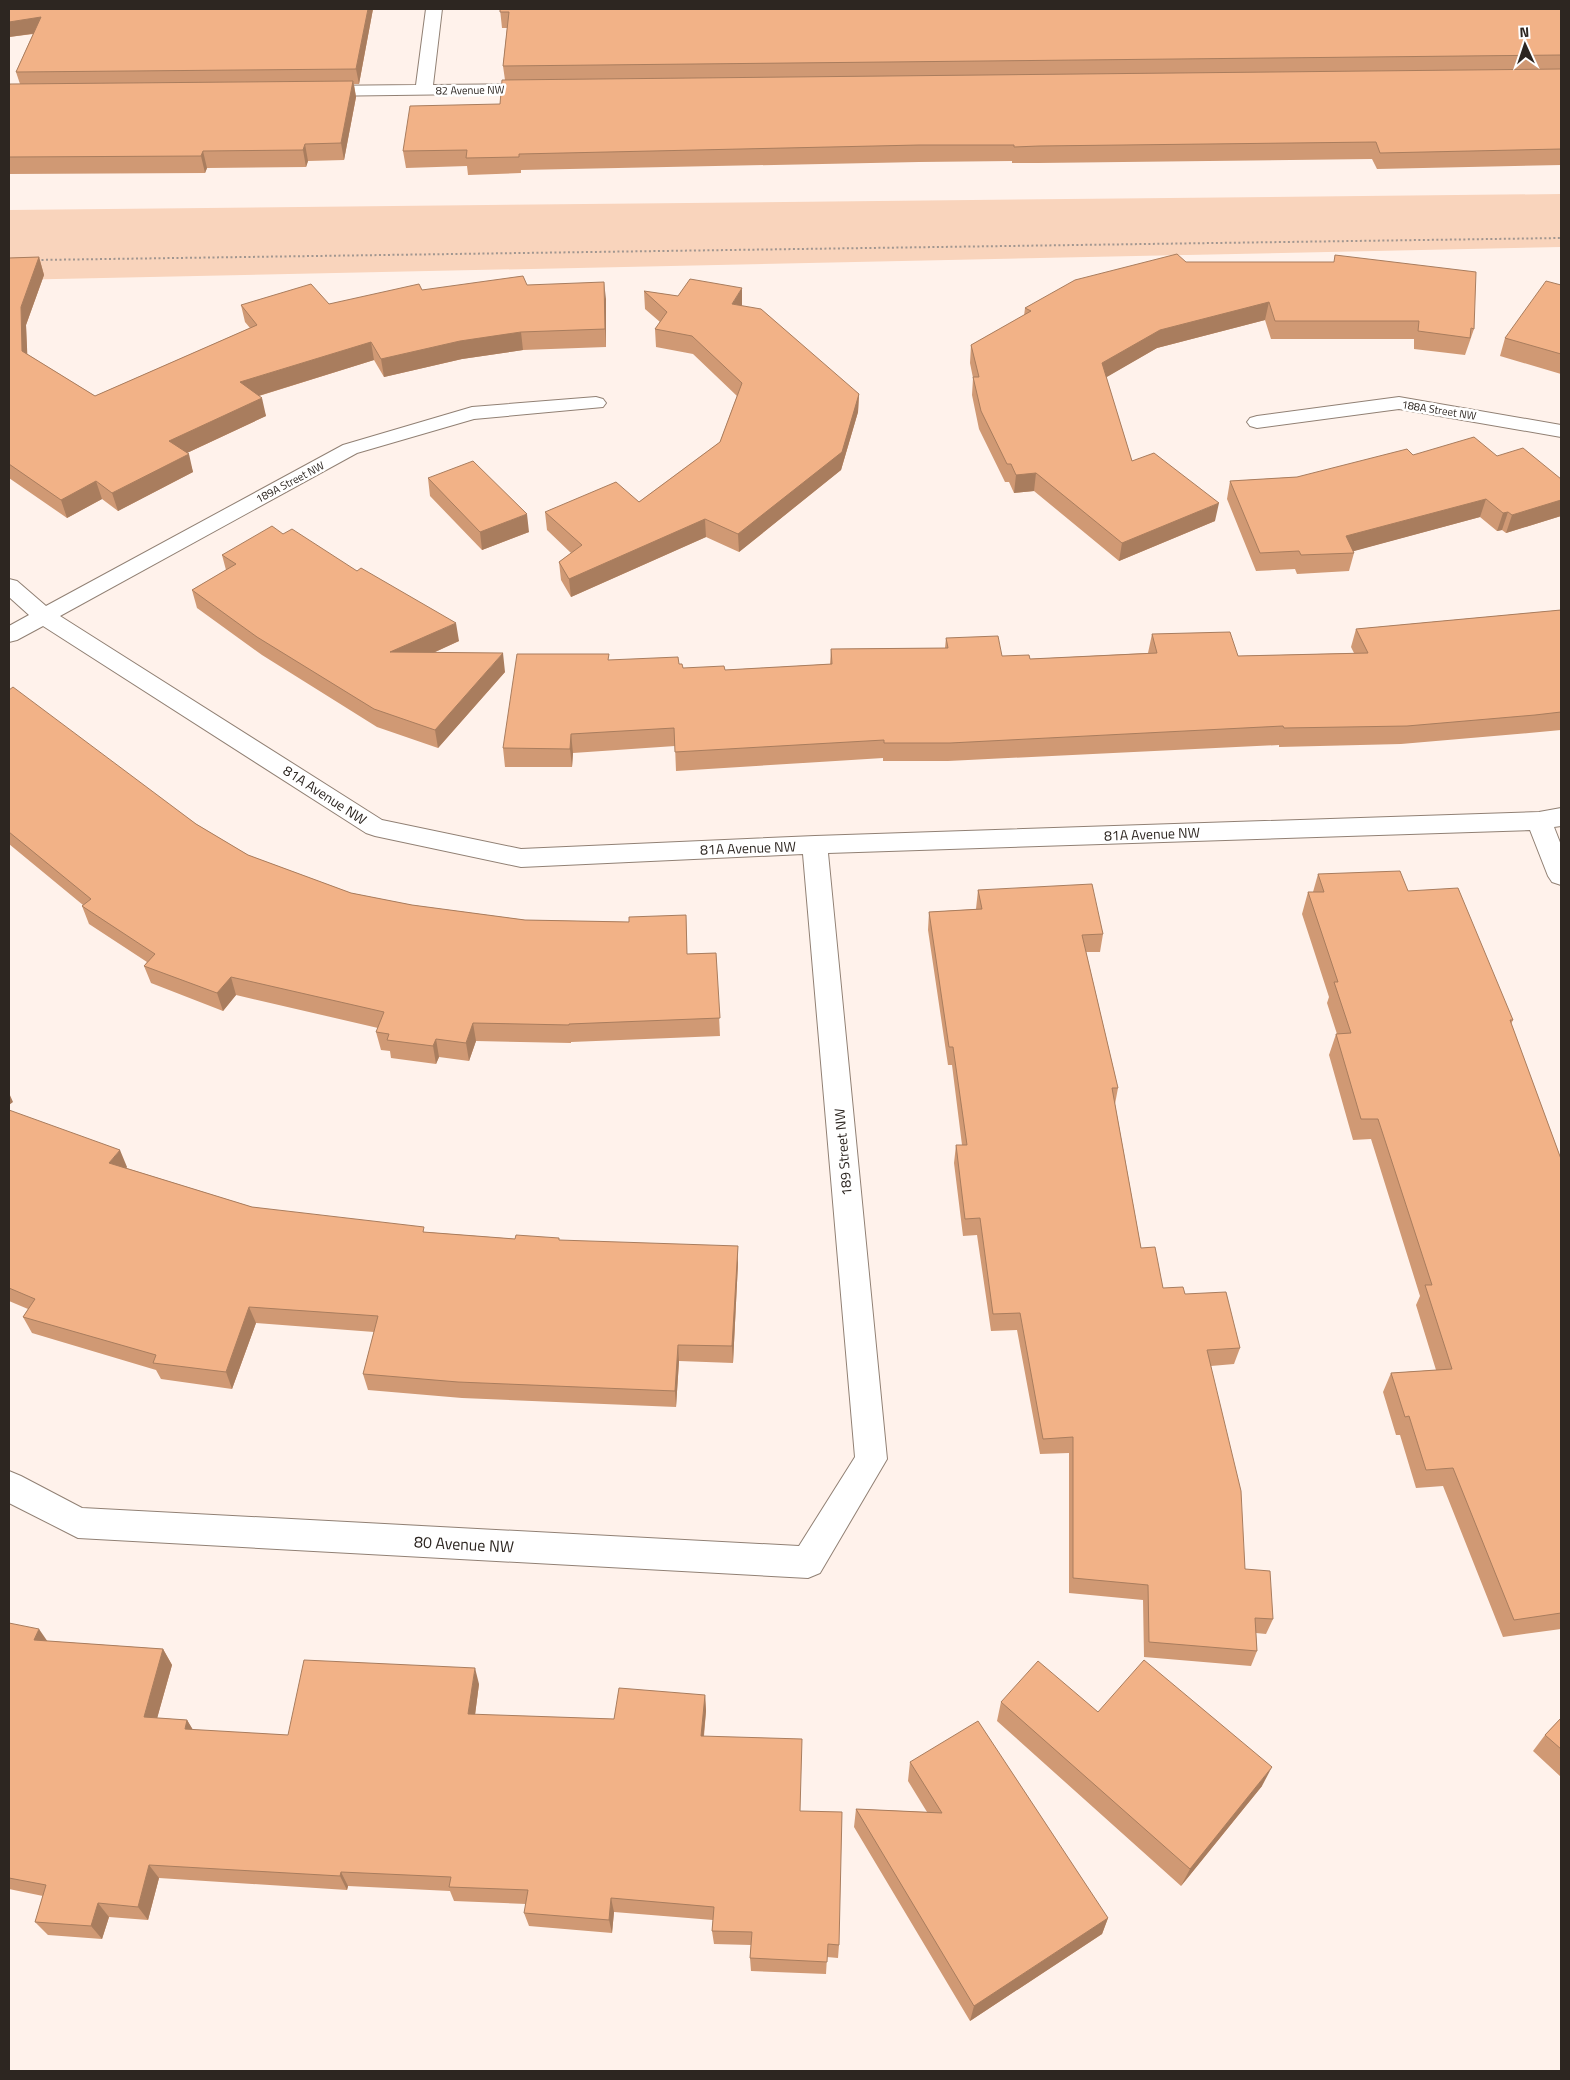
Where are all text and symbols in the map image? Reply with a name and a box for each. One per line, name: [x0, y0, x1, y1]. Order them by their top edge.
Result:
north arrow: [1500, 20, 1550, 70]
text: N: [1519, 21, 1530, 42]
street label: 82 Avenue NW: [435, 81, 505, 99]
street label: 188A Street NW: [1401, 396, 1478, 424]
street label: 189A Street NW: [253, 457, 327, 507]
street label: 81A Avenue NW: [279, 760, 371, 829]
street label: 81A Avenue NW: [1104, 821, 1200, 846]
street label: 81A Avenue NW: [700, 835, 796, 860]
street label: 189 Street NW: [828, 1107, 857, 1197]
street label: 80 Avenue NW: [413, 1529, 515, 1559]

